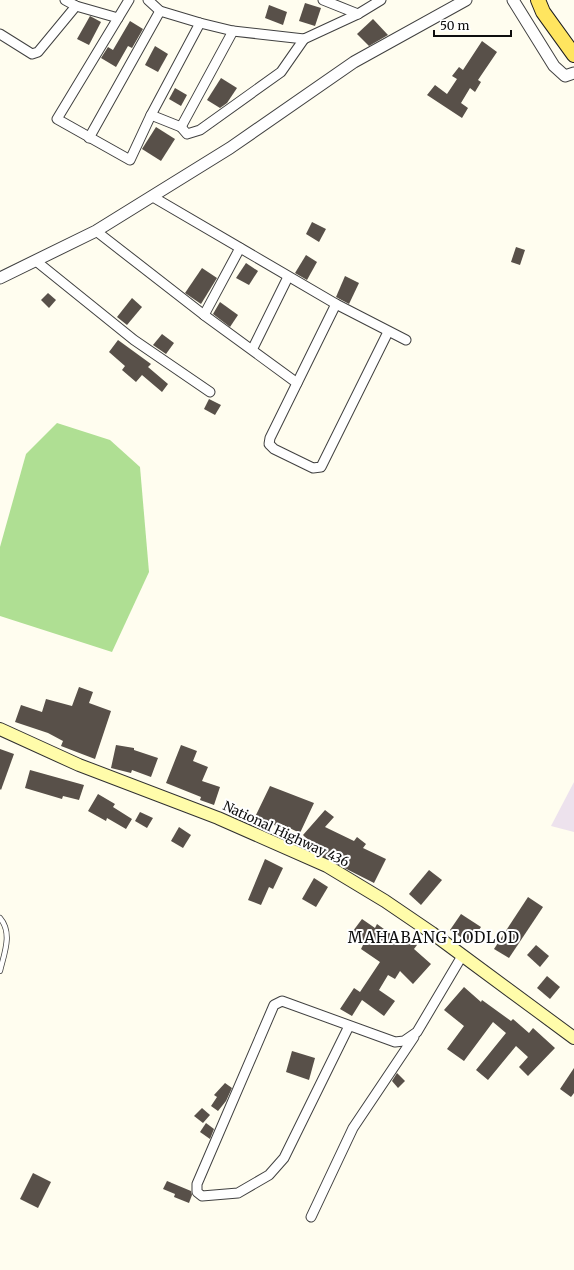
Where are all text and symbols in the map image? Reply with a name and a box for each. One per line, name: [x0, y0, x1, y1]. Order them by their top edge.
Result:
scale bar: [434, 12, 511, 38]
text: 50 m: [440, 18, 469, 33]
street label: National Highway 436: [220, 797, 352, 871]
district label: MAHABANG LODLOD: [348, 928, 520, 947]

